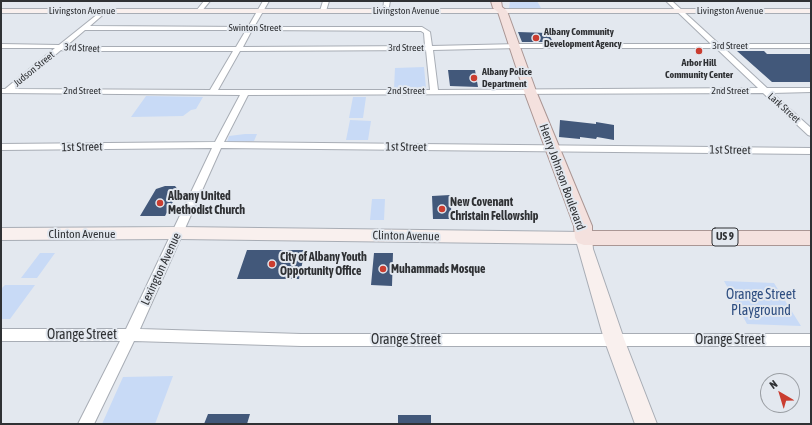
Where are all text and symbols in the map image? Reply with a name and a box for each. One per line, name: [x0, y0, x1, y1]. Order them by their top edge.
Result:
street label: Livingston Avenue: [49, 5, 115, 17]
street label: Livingston Avenue: [373, 5, 439, 17]
street label: Livingston Avenue: [697, 5, 763, 17]
street label: Swinton Street: [229, 22, 281, 34]
place label: Albany Community Development Agency: [544, 26, 622, 50]
marker: Albany Community Development Agency: [531, 33, 541, 43]
street label: 3rd Street: [712, 40, 748, 52]
street label: 3rd Street: [64, 41, 100, 55]
street label: 3rd Street: [388, 42, 424, 54]
marker: Arbor Hill Community Center: [694, 46, 704, 56]
street label: Judson Street: [11, 49, 57, 89]
place label: Arbor Hill Community Center: [665, 57, 733, 80]
place label: Albany Police Department: [482, 66, 532, 90]
marker: Albany Police Department: [469, 73, 479, 83]
street label: 2nd Street: [63, 85, 101, 97]
street label: 2nd Street: [387, 85, 425, 97]
street label: 2nd Street: [711, 85, 749, 97]
street label: Lark Street: [765, 90, 803, 126]
street label: Henry Johnson Boulevard: [536, 122, 588, 232]
street label: 1st Street: [61, 139, 103, 155]
street label: 1st Street: [385, 139, 427, 155]
street label: 1st Street: [709, 142, 751, 158]
place label: Albany United Methodist Church: [168, 189, 245, 217]
place label: New Covenant Christain Fellowship: [450, 195, 538, 223]
marker: Albany United Methodist Church: [155, 198, 165, 208]
marker: New Covenant Christain Fellowship: [437, 204, 447, 214]
street label: Clinton Avenue: [49, 227, 115, 241]
street label: Clinton Avenue: [372, 228, 440, 244]
road number: US 9: [712, 228, 738, 246]
street label: Lexington Avenue: [138, 231, 184, 307]
place label: City of Albany Youth Opportunity Office: [280, 250, 367, 278]
marker: City of Albany Youth Opportunity Office: [267, 259, 277, 269]
place label: Muhammads Mosque: [391, 262, 486, 276]
marker: Muhammads Mosque: [378, 264, 388, 274]
park label: Orange Street Playground: [726, 287, 796, 320]
street label: Orange Street: [47, 327, 117, 343]
street label: Orange Street: [371, 332, 441, 348]
street label: Orange Street: [695, 332, 765, 348]
north arrow: [760, 373, 800, 413]
text: N: [767, 378, 779, 391]

